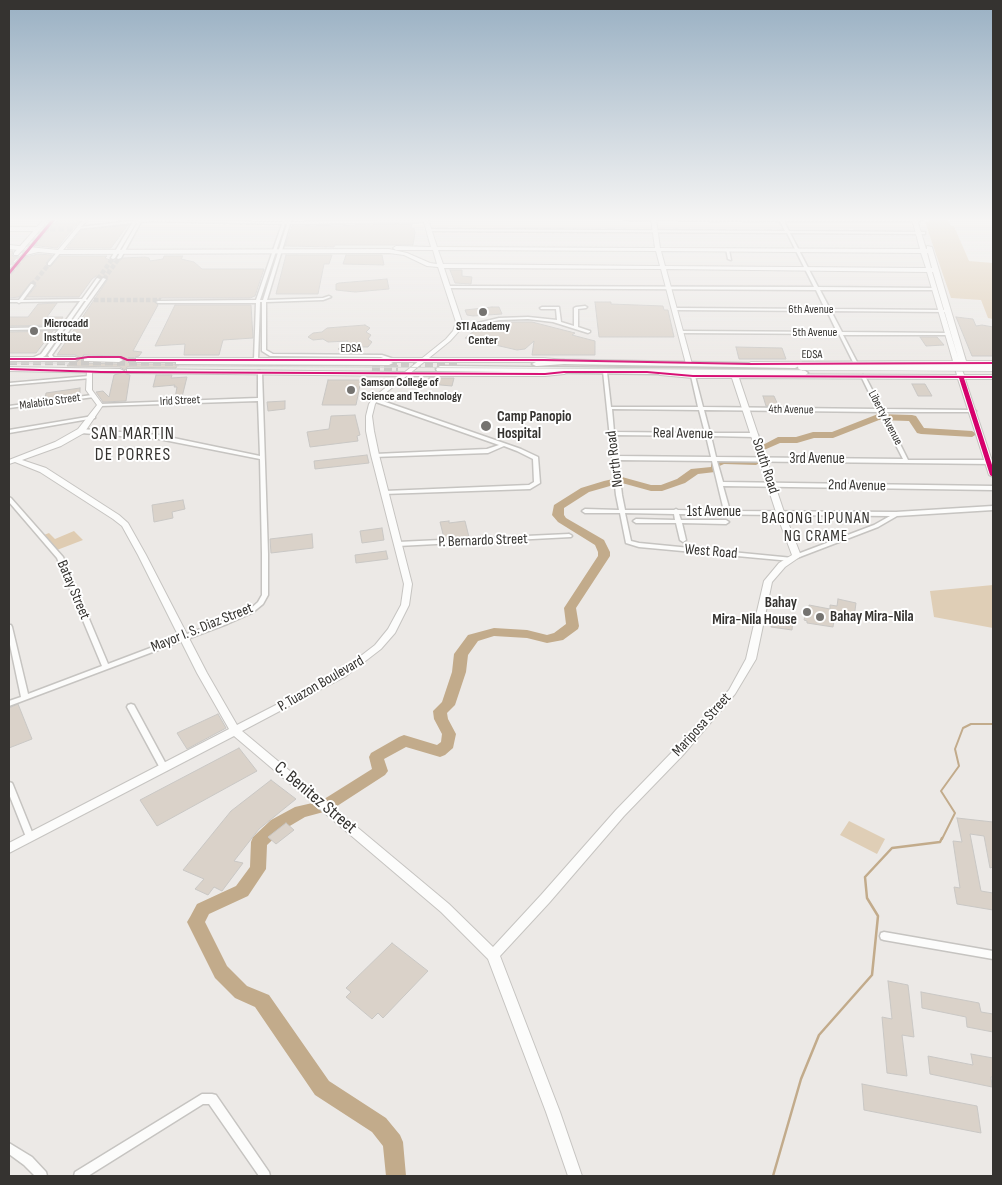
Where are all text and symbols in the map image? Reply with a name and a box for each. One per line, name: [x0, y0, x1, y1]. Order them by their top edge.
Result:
street label: 6th Avenue: [788, 303, 834, 317]
marker: STI Academy Center: [477, 306, 489, 318]
place label: Microcadd Institute: [44, 317, 88, 345]
place label: STI Academy Center: [456, 320, 510, 348]
marker: Microcadd Institute: [28, 325, 40, 337]
street label: 5th Avenue: [793, 326, 837, 340]
street label: EDSA: [340, 342, 362, 356]
street label: EDSA: [801, 348, 823, 362]
place label: Samson College of Science and Technology: [361, 376, 462, 404]
marker: Samson College of Science and Technology: [345, 384, 357, 396]
street label: Liberty Avenue: [865, 388, 905, 448]
street label: Malabito Street: [19, 391, 81, 413]
street label: Irid Street: [159, 393, 201, 409]
street label: 4th Avenue: [768, 402, 814, 418]
place label: Camp Panopio Hospital: [497, 408, 572, 443]
marker: Camp Panopio Hospital: [479, 419, 493, 433]
district label: SAN MARTIN DE PORRES: [90, 423, 176, 466]
street label: Real Avenue: [653, 424, 713, 444]
street label: North Road: [603, 430, 627, 488]
street label: South Road: [748, 436, 782, 496]
street label: 3rd Avenue: [789, 450, 845, 468]
street label: 2nd Avenue: [828, 476, 886, 496]
street label: 1st Avenue: [687, 503, 741, 521]
district label: BAGONG LIPUNAN NG CRAME: [760, 509, 872, 547]
street label: P. Bernardo Street: [438, 530, 528, 552]
street label: West Road: [684, 541, 738, 563]
street label: Batay Street: [53, 558, 93, 622]
place label: Bahay Mira-Nila House: [712, 594, 797, 629]
street label: Mayor I. S. Diaz Street: [148, 599, 256, 657]
marker: Bahay Mira-Nila House: [801, 606, 813, 618]
place label: Bahay Mira-Nila: [830, 608, 914, 626]
marker: Bahay Mira-Nila: [814, 611, 826, 623]
street label: P. Tuazon Boulevard: [275, 652, 367, 716]
street label: Mariposa Street: [669, 689, 735, 761]
street label: C. Benitez Street: [269, 757, 361, 839]

